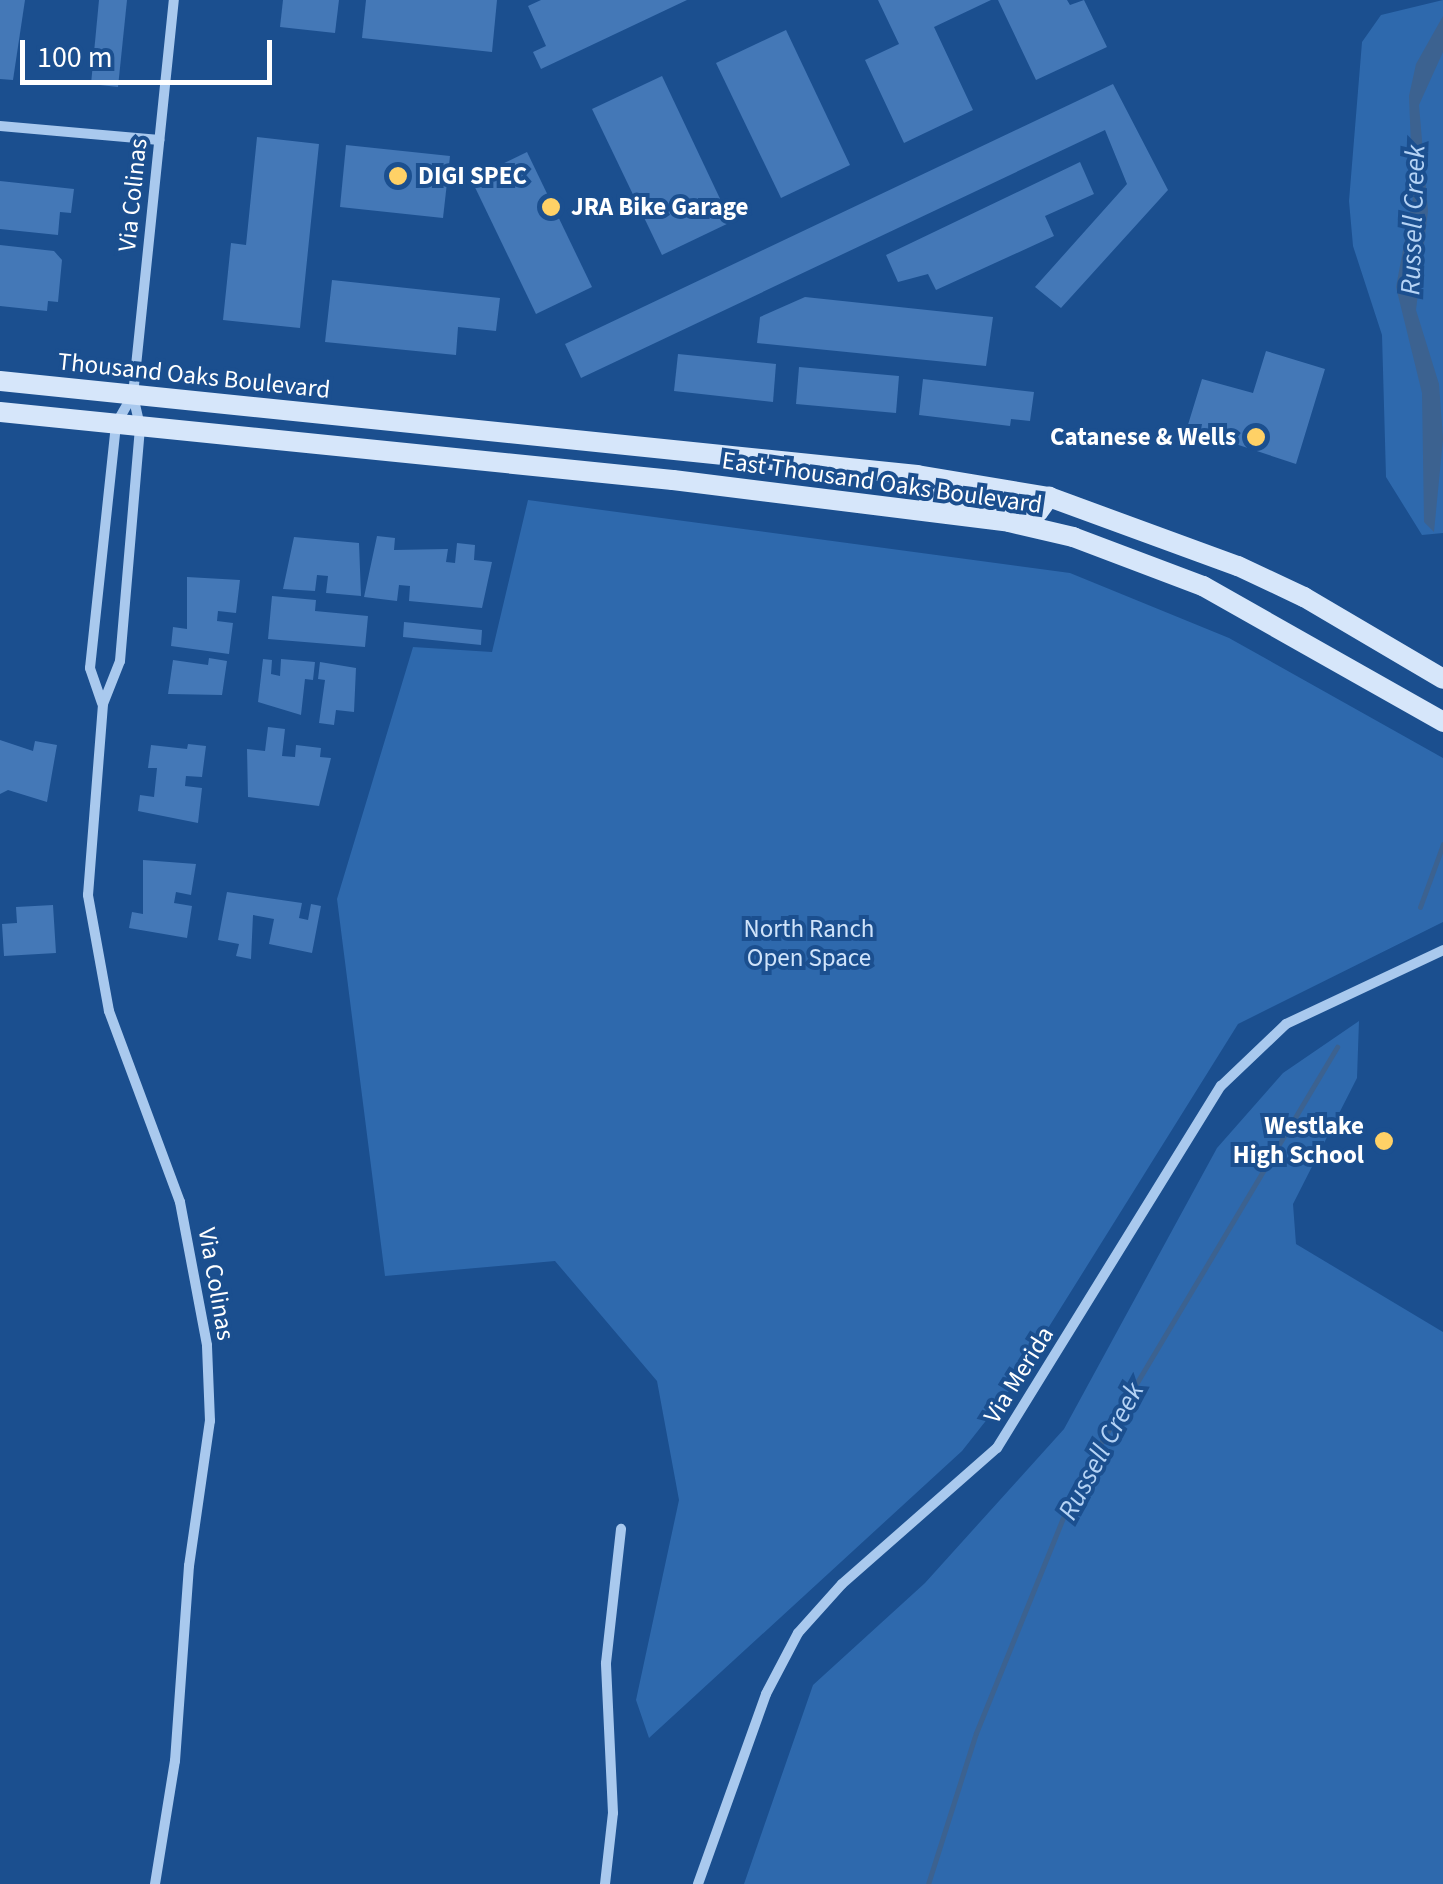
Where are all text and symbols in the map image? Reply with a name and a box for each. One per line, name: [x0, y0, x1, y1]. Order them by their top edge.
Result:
scale bar: [25, 20, 278, 82]
text: 100 m: [37, 36, 113, 79]
street label: Via Colinas: [112, 137, 154, 253]
water label: Russell Creek: [1394, 144, 1432, 296]
place label: DIGI SPEC: [418, 161, 527, 191]
marker: DIGI SPEC: [387, 165, 409, 187]
place label: JRA Bike Garage: [571, 192, 749, 222]
marker: JRA Bike Garage: [540, 196, 562, 218]
street label: Thousand Oaks Boulevard: [56, 347, 332, 405]
place label: Catanese & Wells: [1050, 422, 1236, 452]
marker: Catanese & Wells: [1245, 426, 1267, 448]
street label: East Thousand Oaks Boulevard: [720, 446, 1044, 520]
park label: North Ranch Open Space: [744, 915, 874, 974]
place label: Westlake High School: [1233, 1112, 1364, 1171]
marker: Westlake High School: [1373, 1130, 1395, 1152]
street label: Via Colinas: [191, 1225, 241, 1343]
street label: Via Merida: [978, 1321, 1060, 1429]
water label: Russell Creek: [1051, 1377, 1151, 1525]

